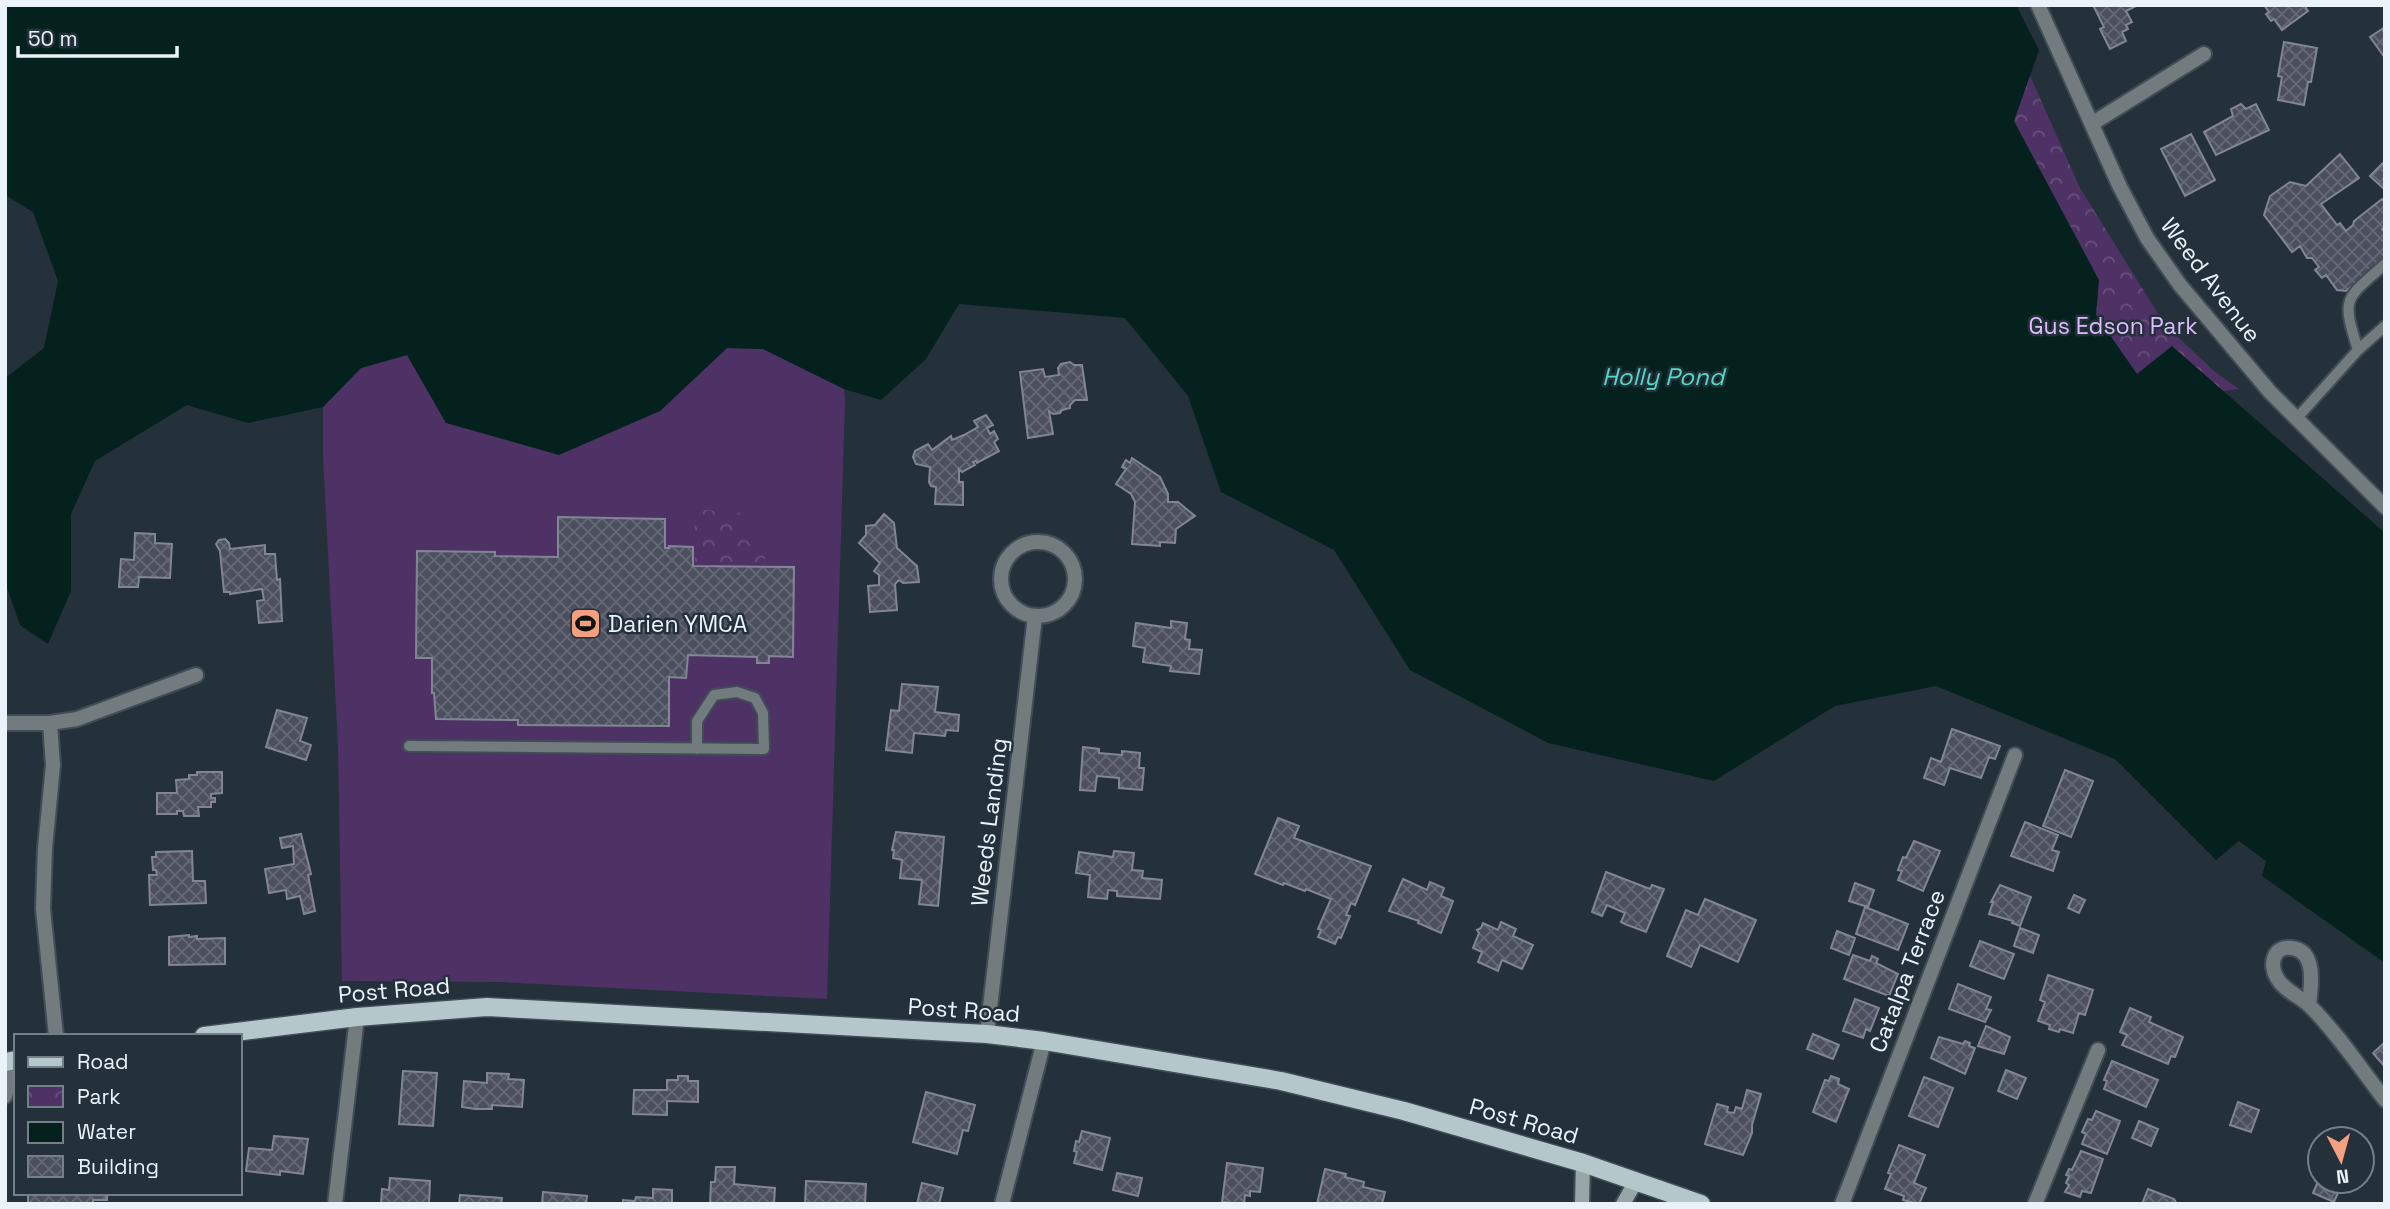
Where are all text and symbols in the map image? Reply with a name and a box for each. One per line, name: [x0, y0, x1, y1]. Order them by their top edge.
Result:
scale bar: [18, 14, 177, 58]
text: 50 m: [28, 25, 78, 52]
street label: Weed Avenue: [2154, 212, 2268, 348]
park label: Gus Edson Park: [2028, 311, 2198, 341]
water label: Holly Pond: [1602, 361, 1727, 392]
sports icon: Darien YMCA: [568, 607, 602, 641]
place label: Darien YMCA: [608, 609, 747, 639]
street label: Weeds Landing: [964, 736, 1014, 908]
street label: Catalpa Terrace: [1862, 885, 1952, 1057]
street label: Post Road: [337, 970, 451, 1010]
street label: Post Road: [907, 991, 1021, 1029]
legend: [14, 1034, 242, 1195]
text: Road: [77, 1048, 129, 1075]
text: Park: [77, 1083, 121, 1110]
street label: Post Road: [1466, 1091, 1582, 1151]
text: Water: [77, 1118, 136, 1145]
north arrow: [2306, 1125, 2376, 1195]
text: Building: [77, 1153, 159, 1180]
text: N: [2335, 1163, 2350, 1190]

